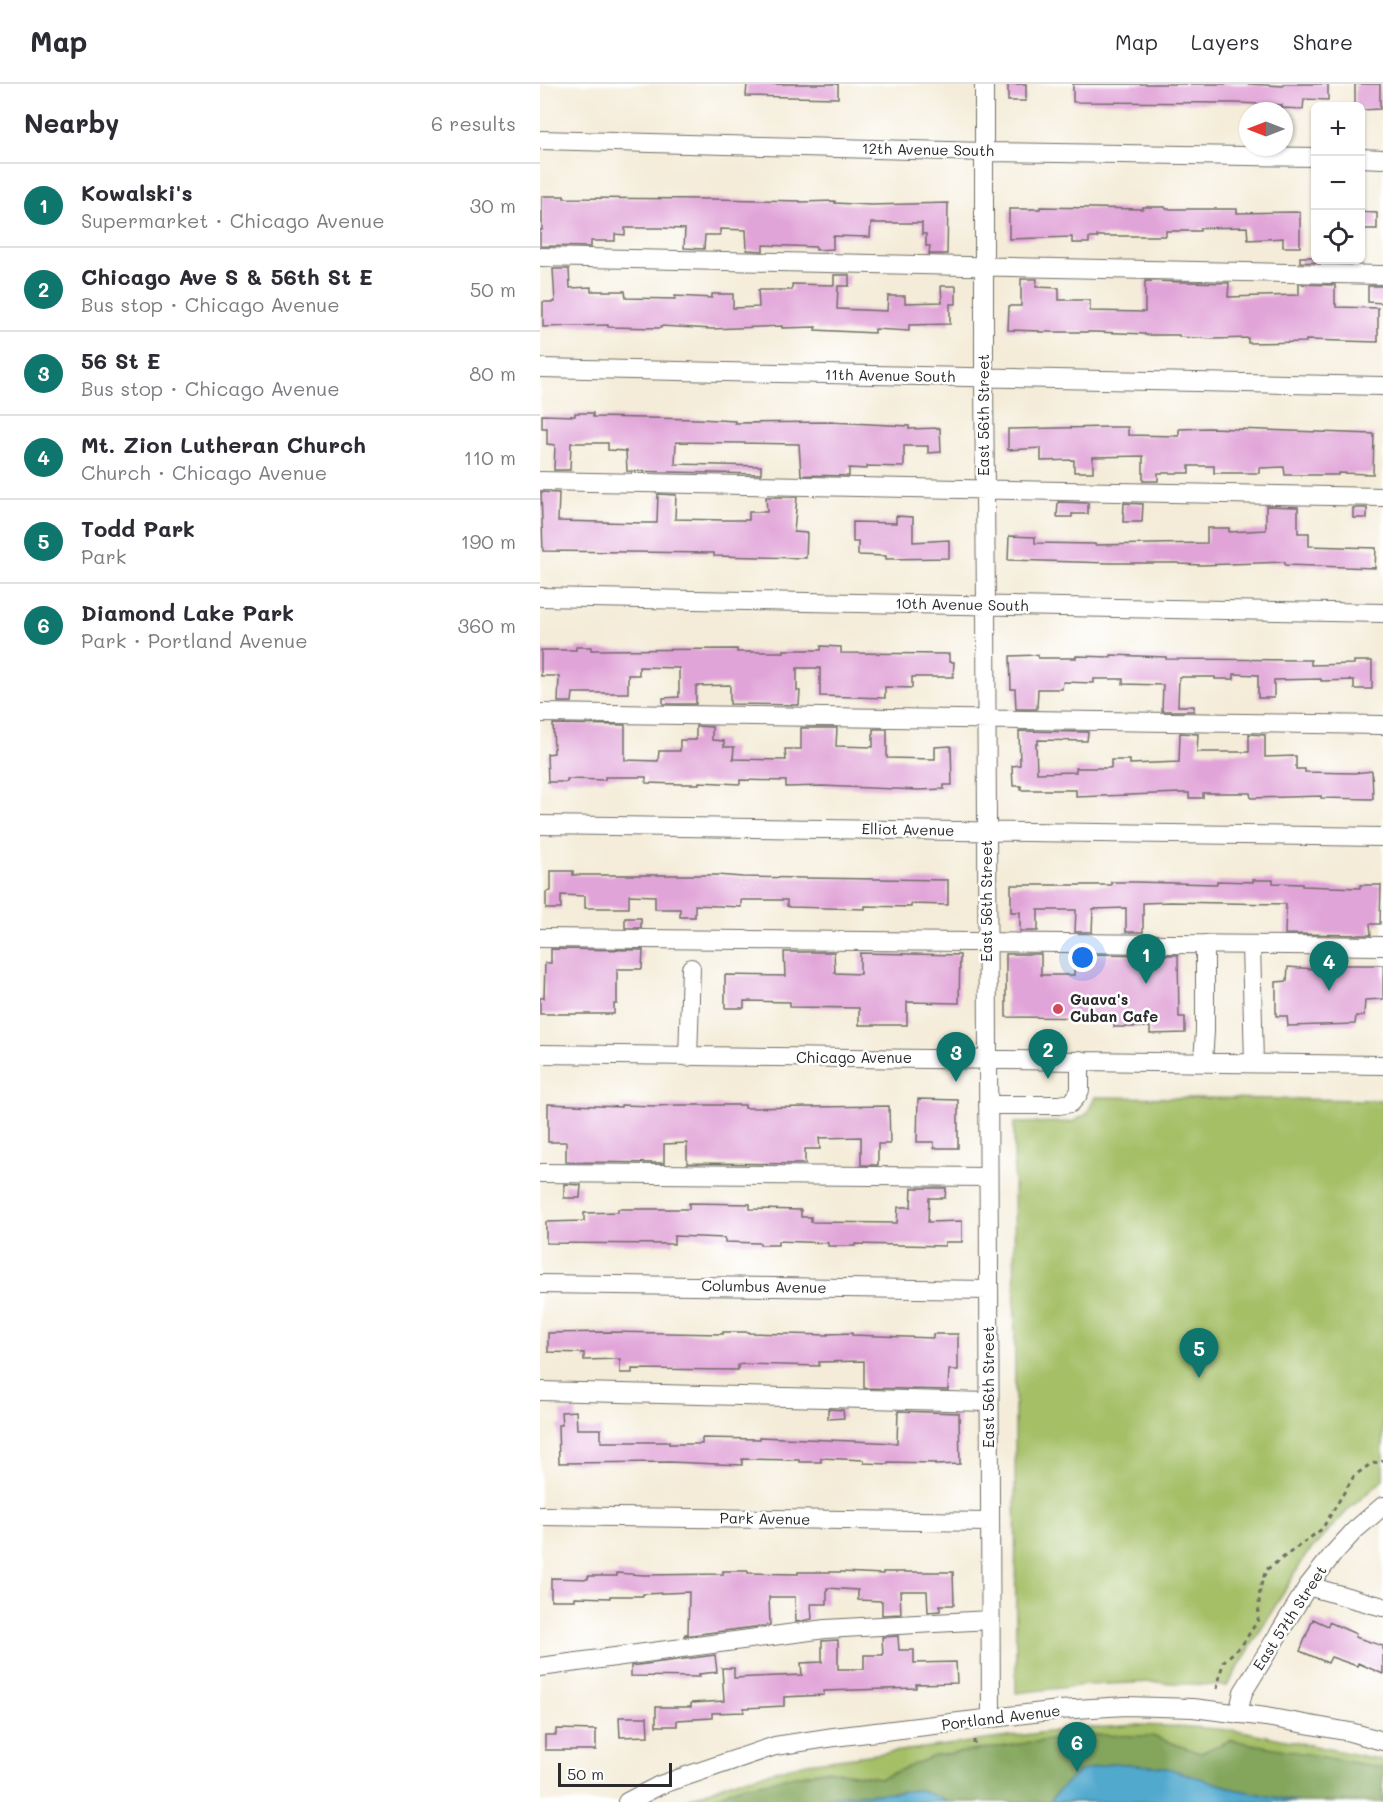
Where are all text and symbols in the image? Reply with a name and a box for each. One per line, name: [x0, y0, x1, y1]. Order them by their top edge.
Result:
text: Map: [30, 23, 87, 59]
text: Map: [1115, 28, 1158, 55]
text: Layers: [1191, 28, 1260, 55]
text: Share: [1293, 28, 1353, 55]
north arrow: [1239, 102, 1293, 156]
map controls: [1311, 102, 1365, 264]
button: +: [1311, 102, 1365, 156]
text: Nearby: [24, 106, 119, 140]
text: 6 results: [431, 110, 516, 136]
street label: 12th Avenue South: [862, 138, 994, 160]
button: −: [1311, 156, 1365, 210]
text: Kowalski's: [81, 178, 193, 207]
text: 1: [39, 192, 48, 218]
text: 30 m: [470, 192, 516, 218]
text: Supermarket · Chicago Avenue: [81, 207, 385, 233]
button: locate: [1311, 210, 1365, 264]
text: Chicago Ave S & 56th St E: [81, 262, 373, 291]
text: 2: [38, 276, 49, 302]
text: 50 m: [470, 276, 516, 302]
text: Bus stop · Chicago Avenue: [81, 291, 340, 317]
text: 56 St E: [81, 346, 161, 375]
street label: East 56th Street: [973, 354, 993, 476]
text: 3: [38, 360, 50, 386]
text: 80 m: [469, 360, 516, 386]
street label: 11th Avenue South: [825, 364, 955, 386]
text: Bus stop · Chicago Avenue: [81, 375, 340, 401]
text: Mt. Zion Lutheran Church: [81, 430, 366, 459]
text: 4: [37, 444, 50, 470]
text: 110 m: [463, 444, 516, 470]
text: Church · Chicago Avenue: [81, 459, 327, 485]
text: Todd Park: [81, 514, 195, 543]
text: 5: [38, 528, 49, 554]
text: 190 m: [461, 528, 516, 554]
text: Park: [81, 543, 126, 569]
street label: 10th Avenue South: [895, 593, 1029, 615]
text: Diamond Lake Park: [81, 598, 294, 627]
text: 6: [37, 612, 50, 638]
text: 360 m: [458, 612, 516, 638]
text: Park · Portland Avenue: [81, 627, 308, 653]
street label: Elliot Avenue: [861, 818, 955, 840]
street label: East 56th Street: [976, 840, 996, 962]
pin: 1: [1126, 934, 1166, 984]
pin: 4: [1310, 942, 1348, 991]
your location: [1068, 943, 1097, 972]
place label: Guava's Cuban Cafe: [1070, 989, 1158, 1026]
marker: Guava's Cuban Cafe: [1051, 1002, 1065, 1016]
pin: 2: [1028, 1030, 1068, 1079]
pin: 3: [936, 1032, 976, 1082]
street label: Chicago Avenue: [796, 1047, 912, 1067]
street label: Columbus Avenue: [701, 1275, 827, 1297]
street label: East 56th Street: [978, 1326, 998, 1448]
pin: 5: [1180, 1328, 1218, 1378]
street label: Park Avenue: [719, 1507, 811, 1529]
street label: East 57th Street: [1248, 1561, 1331, 1674]
street label: Portland Avenue: [940, 1700, 1062, 1734]
pin: 6: [1058, 1722, 1096, 1772]
scale bar: [558, 1760, 672, 1788]
text: 50 m: [567, 1763, 604, 1784]

